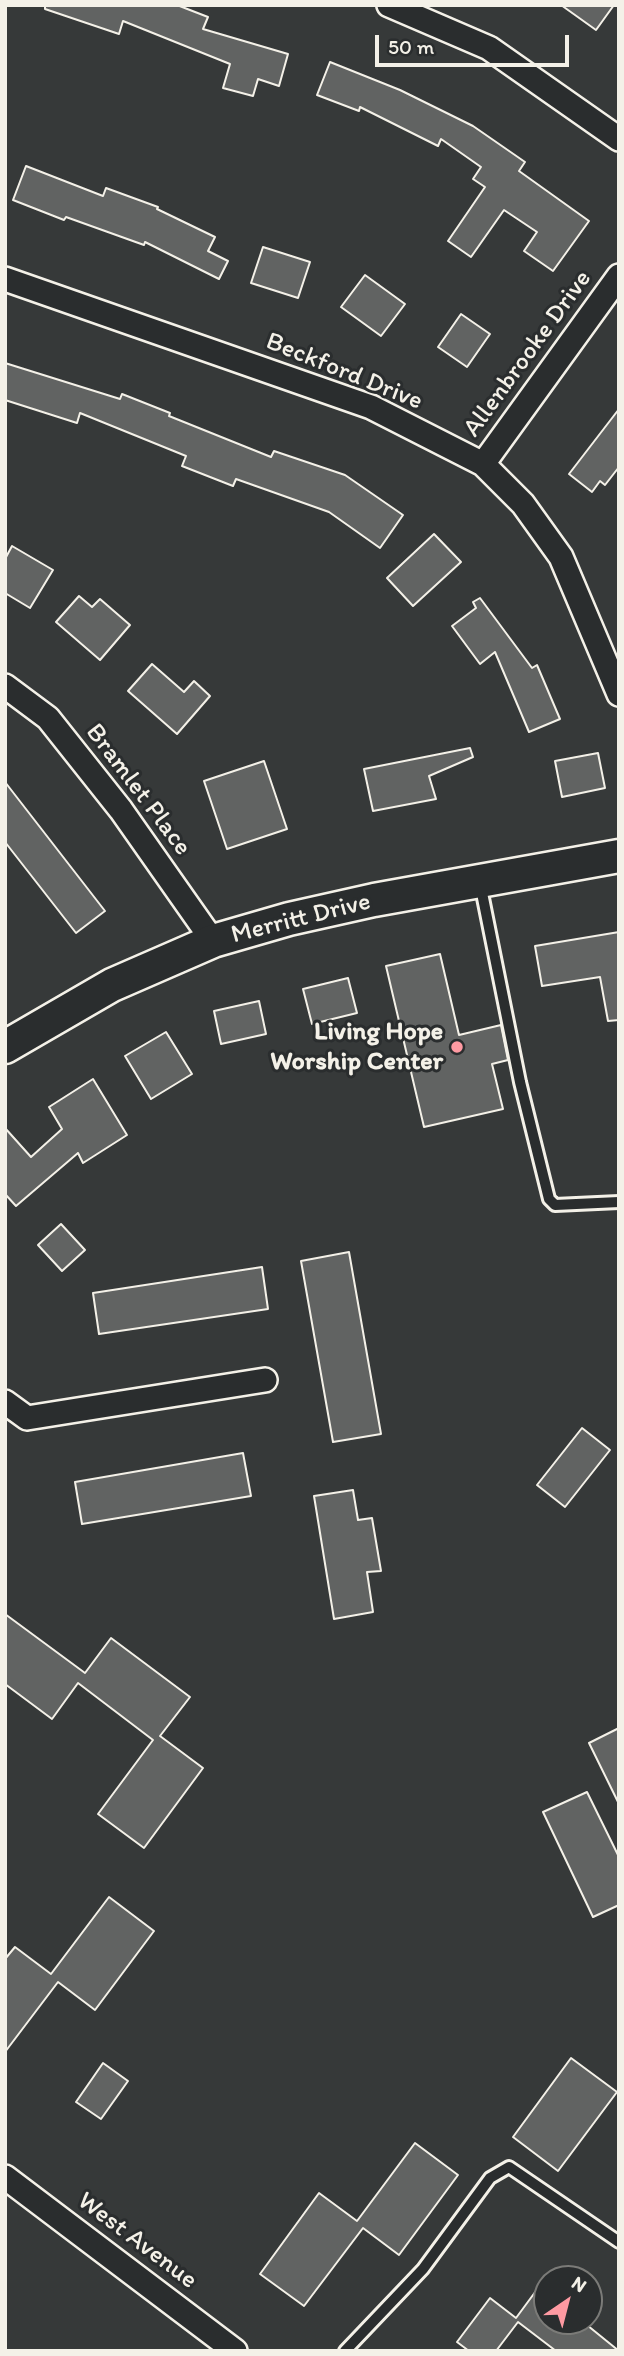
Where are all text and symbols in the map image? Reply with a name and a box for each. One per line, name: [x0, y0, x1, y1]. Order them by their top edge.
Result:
scale bar: [379, 21, 573, 65]
text: 50 m: [388, 34, 434, 59]
street label: Allenbrooke Drive: [457, 265, 599, 443]
street label: Beckford Drive: [261, 326, 427, 418]
street label: Bramlet Place: [78, 718, 198, 862]
street label: Merritt Drive: [228, 887, 374, 951]
place label: Living Hope Worship Center: [270, 1016, 443, 1078]
marker: Living Hope Worship Center: [449, 1039, 465, 1055]
street label: West Avenue: [71, 2186, 203, 2296]
north arrow: [533, 2265, 603, 2335]
text: N: [567, 2271, 591, 2297]

